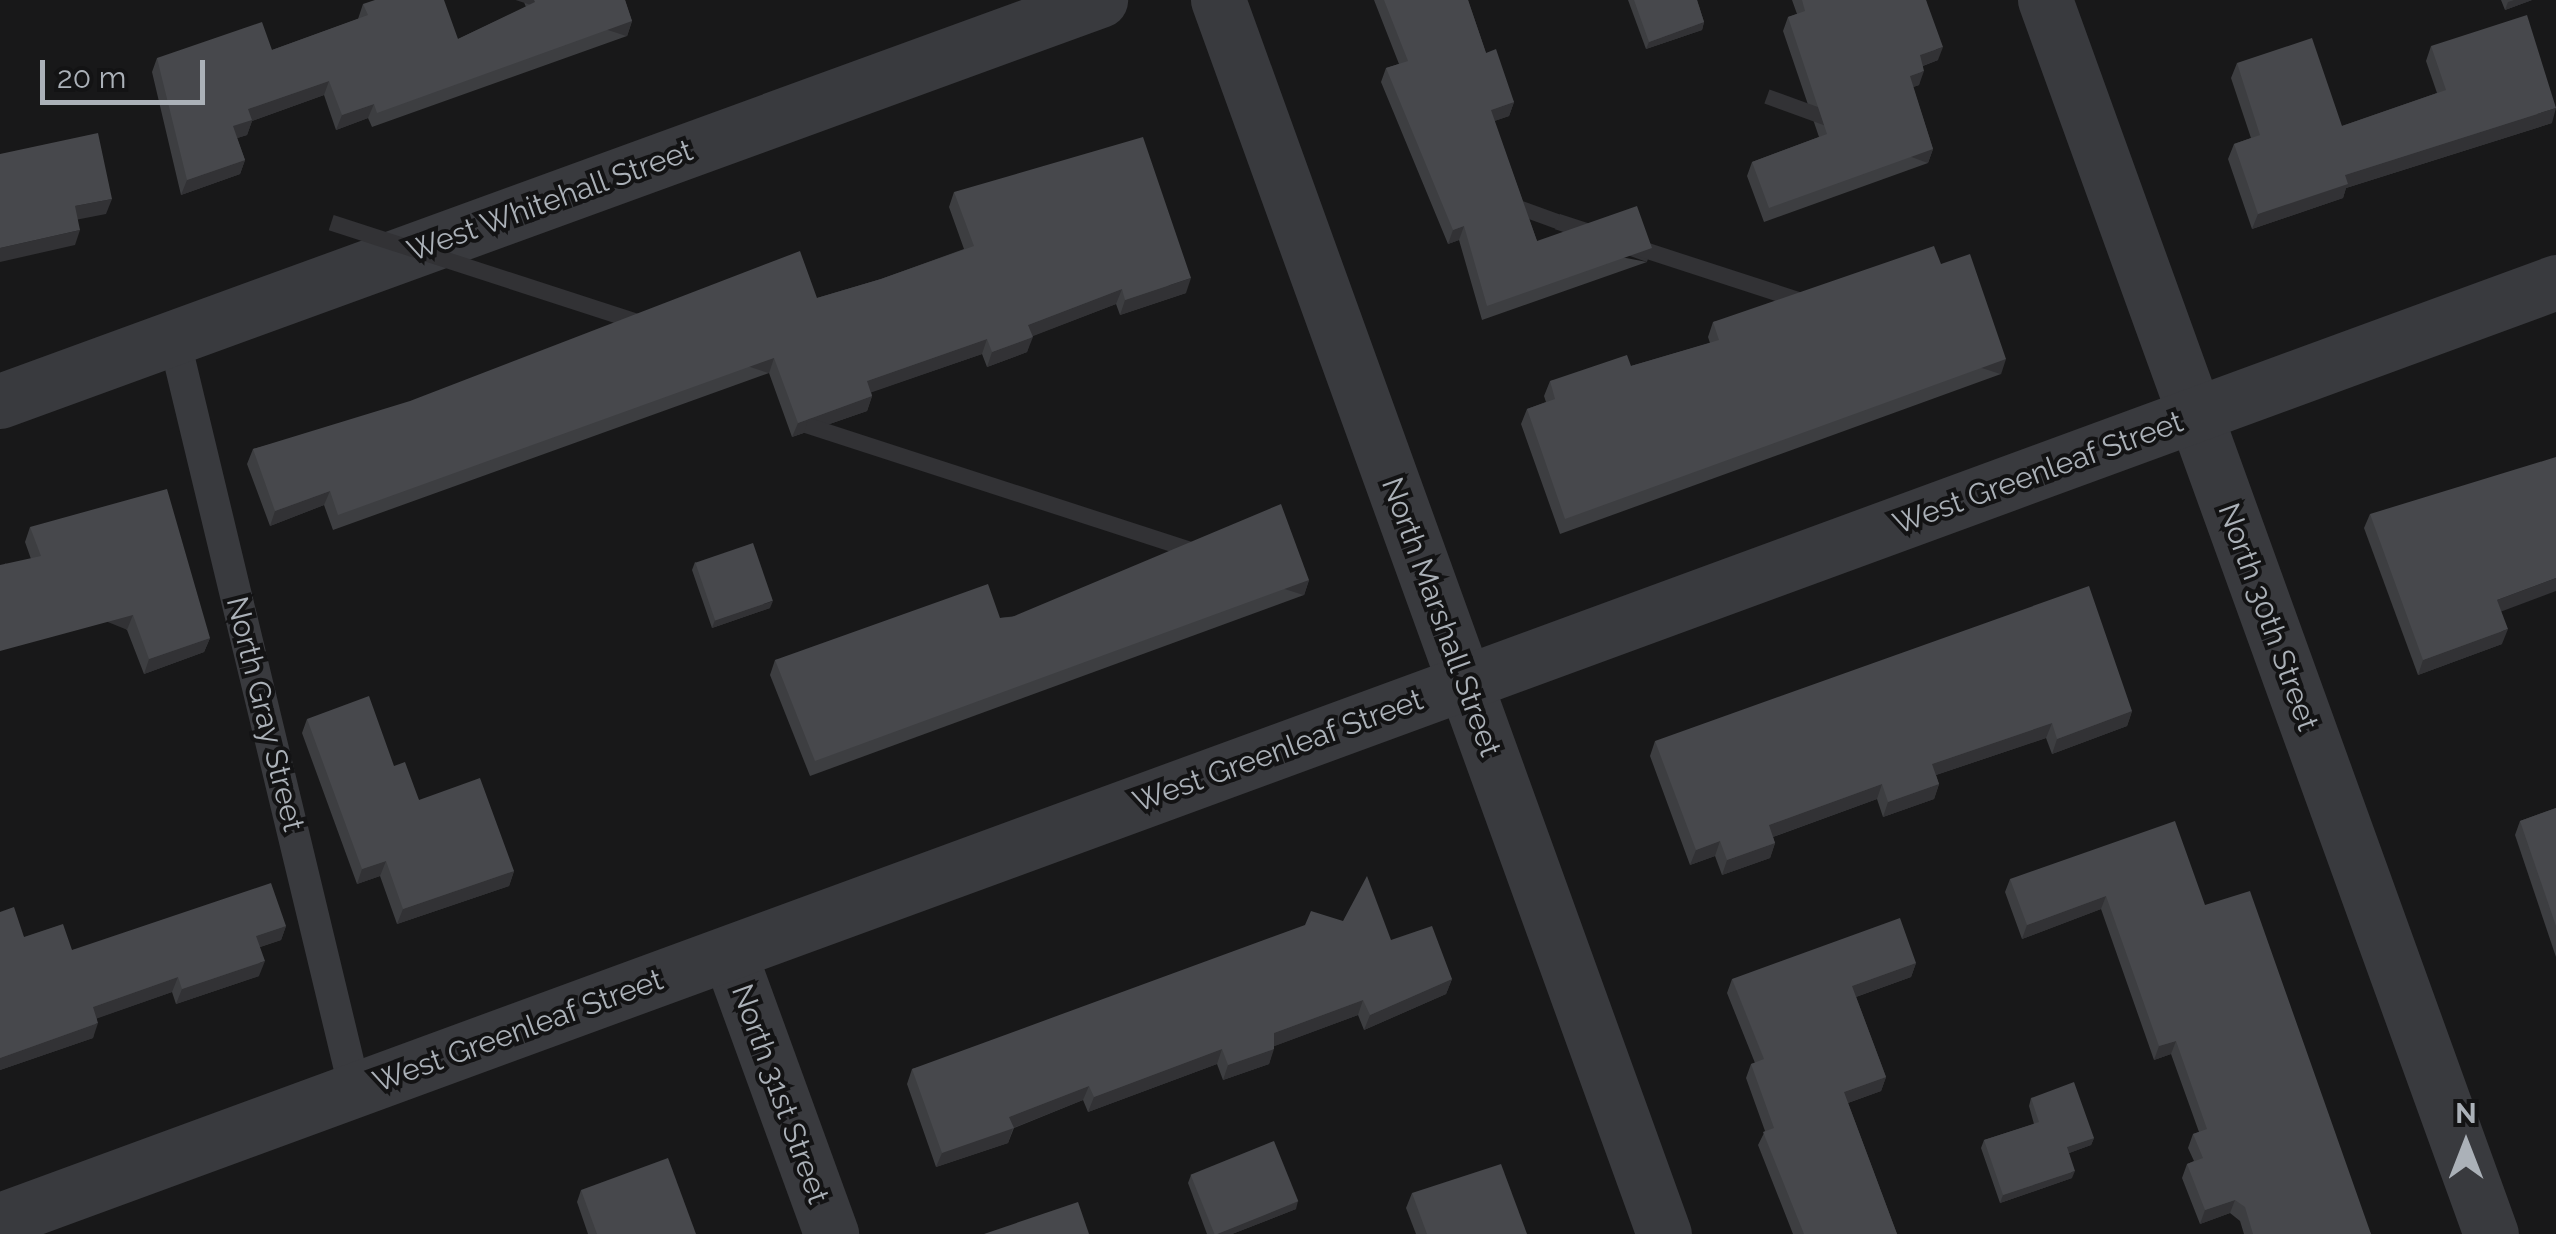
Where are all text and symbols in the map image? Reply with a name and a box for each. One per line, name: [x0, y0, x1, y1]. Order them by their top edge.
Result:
scale bar: [45, 40, 210, 102]
text: 20 m: [57, 60, 126, 95]
street label: West Whitehall Street: [401, 132, 699, 270]
street label: West Greenleaf Street: [1888, 404, 2188, 542]
street label: North Marshall Street: [1374, 472, 1508, 762]
street label: North 30th Street: [2210, 498, 2326, 736]
street label: North Gray Street: [218, 593, 312, 835]
street label: West Greenleaf Street: [1128, 682, 1428, 820]
street label: West Greenleaf Street: [368, 962, 668, 1100]
street label: North 31st Street: [724, 979, 836, 1209]
north arrow: [2416, 1094, 2516, 1194]
text: N: [2455, 1097, 2477, 1130]

